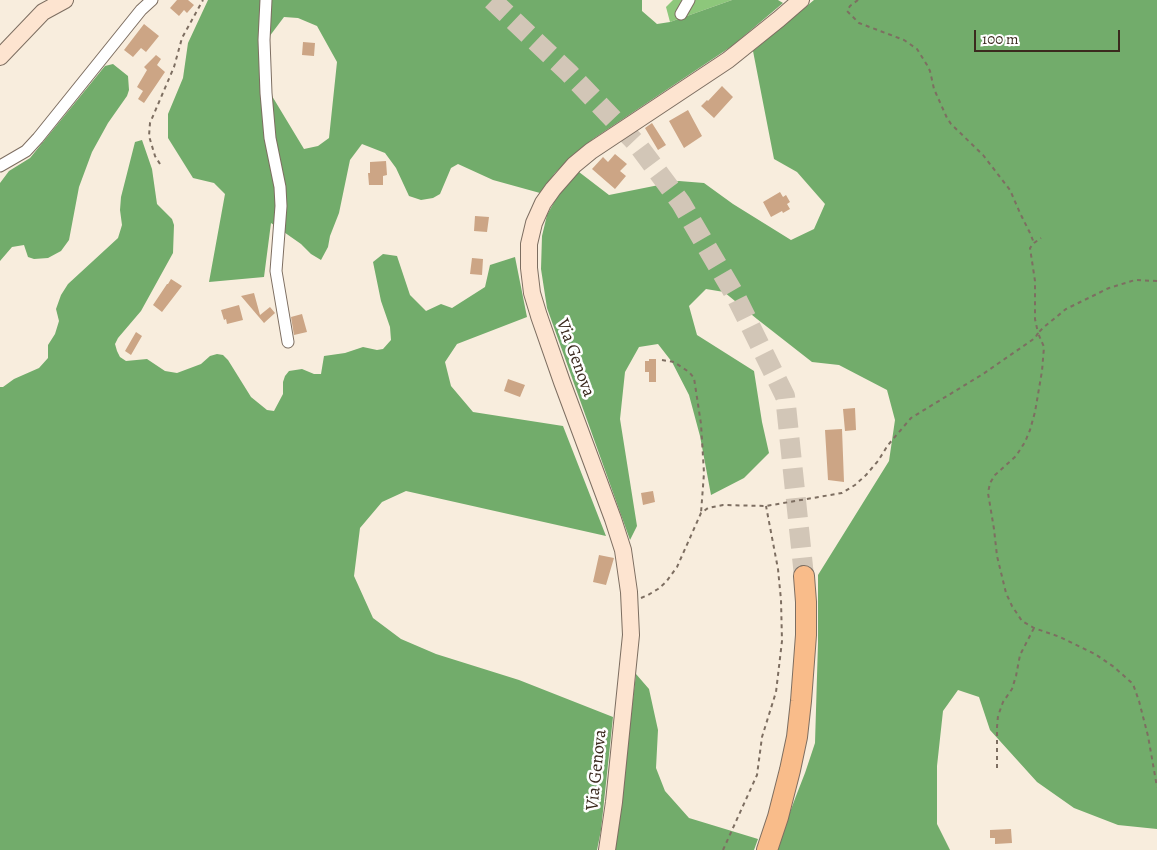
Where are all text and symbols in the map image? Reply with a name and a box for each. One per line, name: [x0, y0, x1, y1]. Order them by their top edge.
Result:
scale bar: [977, 20, 1123, 52]
text: 100 m: [982, 29, 1019, 49]
street label: Via Genova: [551, 316, 599, 400]
street label: Via Genova: [582, 728, 612, 812]

